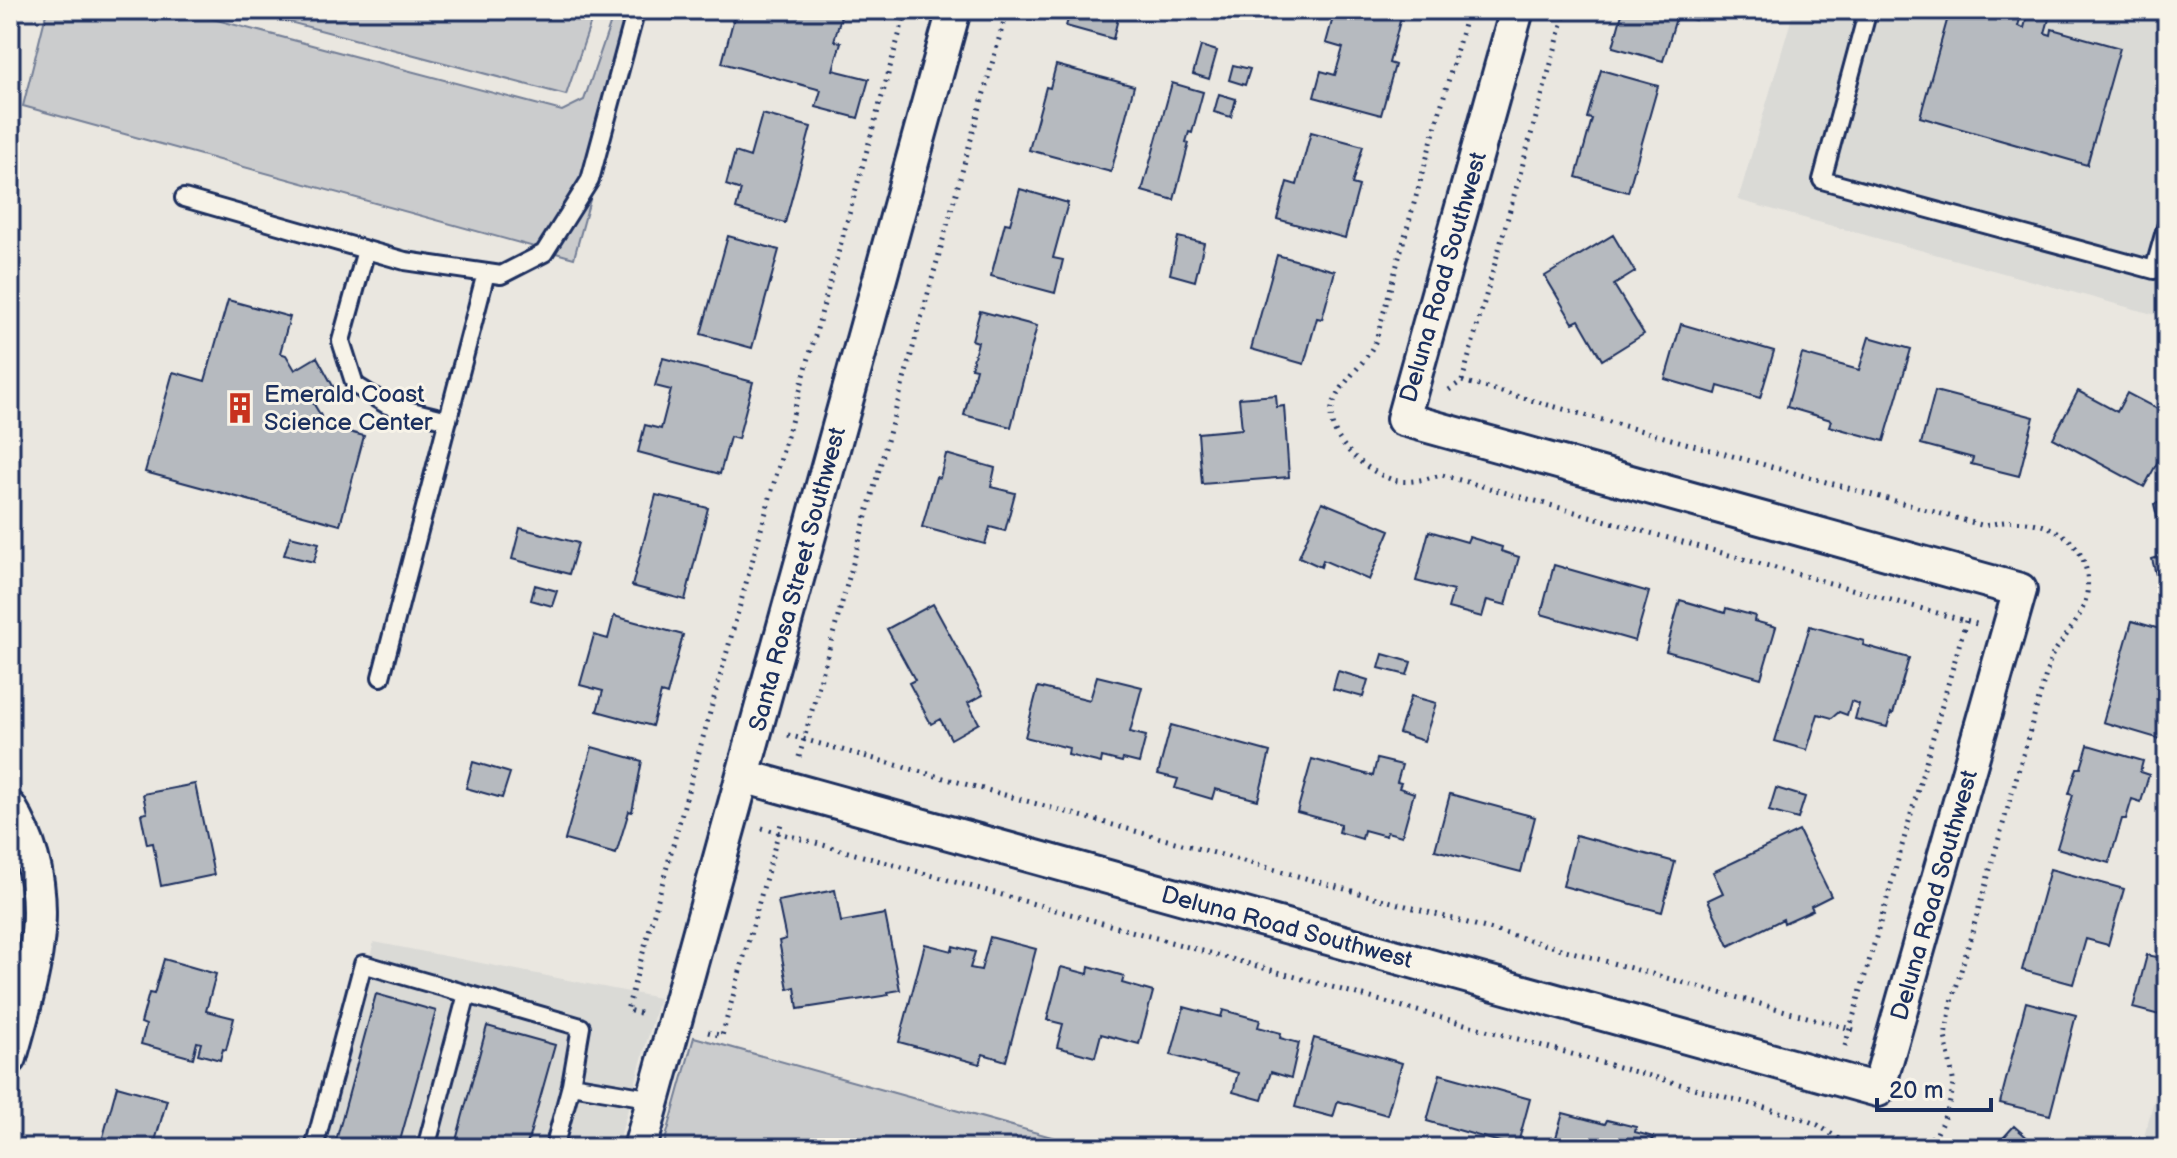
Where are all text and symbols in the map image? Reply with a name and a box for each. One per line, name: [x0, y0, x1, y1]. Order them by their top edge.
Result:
street label: Deluna Road Southwest: [1394, 148, 1493, 406]
place label: Emerald Coast Science Center: [264, 380, 433, 437]
building icon: Emerald Coast Science Center: [223, 391, 257, 425]
street label: Santa Rosa Street Southwest: [743, 423, 852, 734]
street label: Deluna Road Southwest: [1885, 766, 1984, 1024]
street label: Deluna Road Southwest: [1158, 880, 1416, 975]
scale bar: [1877, 1062, 1991, 1112]
text: 20 m: [1889, 1076, 1944, 1105]

